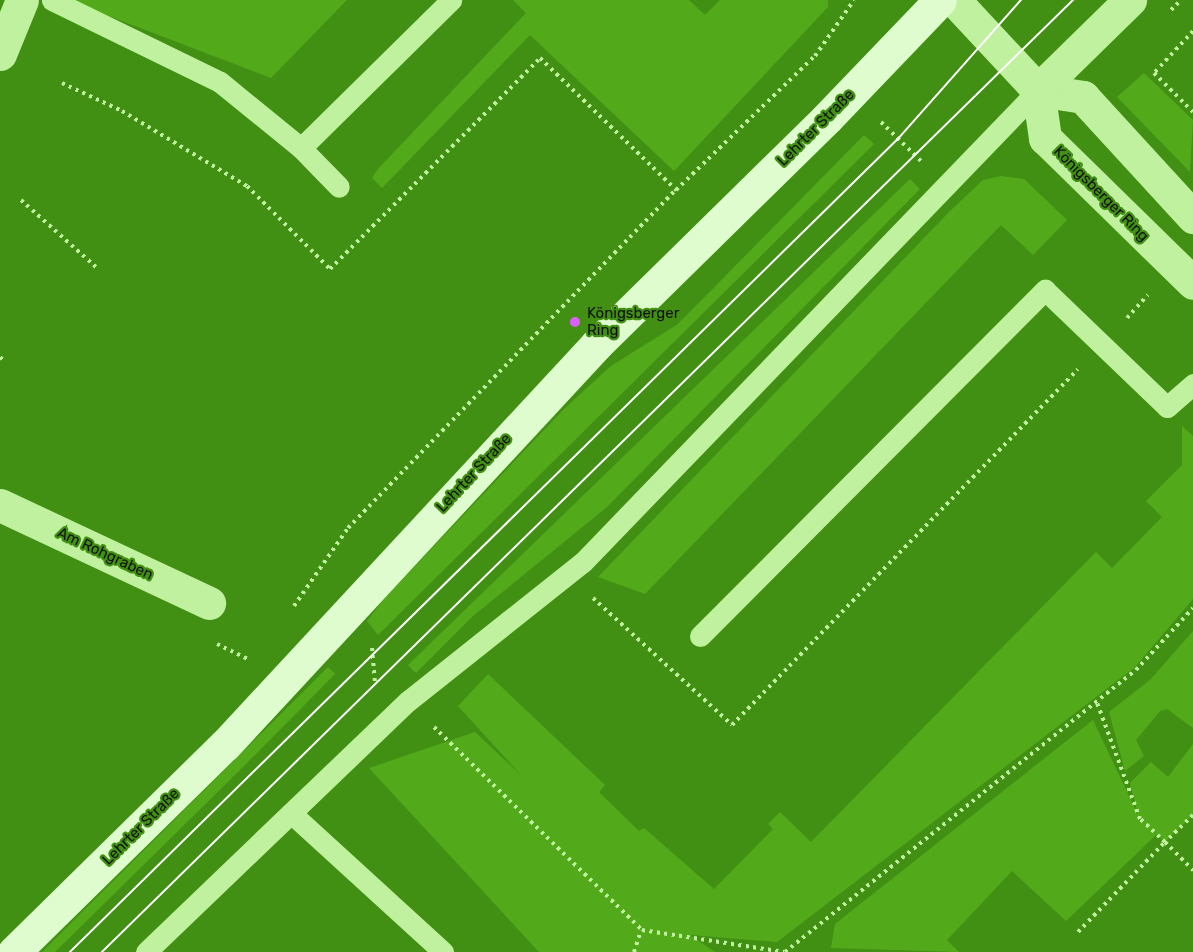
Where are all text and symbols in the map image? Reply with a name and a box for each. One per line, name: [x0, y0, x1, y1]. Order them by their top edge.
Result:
street label: Lehrter Straße: [774, 86, 858, 170]
street label: Königsberger Ring: [1050, 143, 1152, 245]
place label: Königsberger Ring: [587, 304, 679, 339]
marker: Königsberger Ring: [568, 315, 582, 329]
street label: Lehrter Straße: [433, 430, 515, 516]
street label: Am Rohgraben: [54, 524, 156, 584]
street label: Lehrter Straße: [99, 785, 183, 869]

